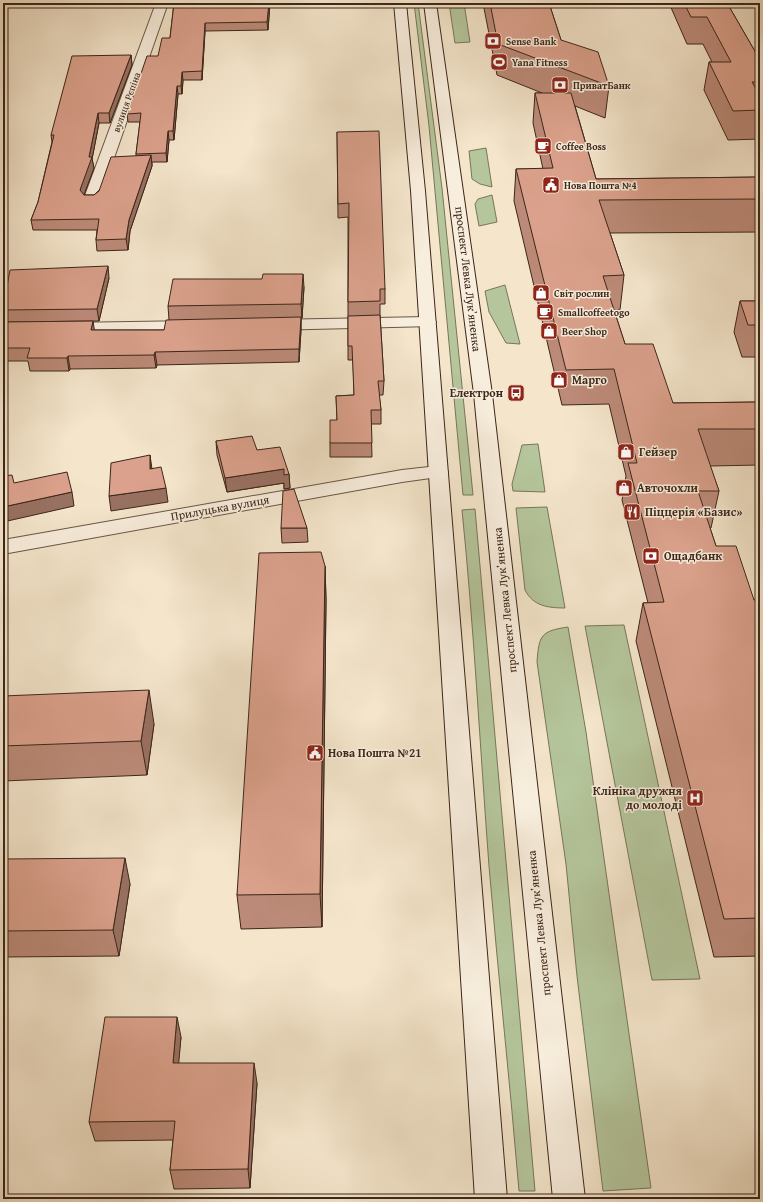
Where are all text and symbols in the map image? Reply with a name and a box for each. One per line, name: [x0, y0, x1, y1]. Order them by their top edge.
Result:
bank icon: Sense Bank: [483, 31, 503, 51]
place label: Sense Bank: [506, 34, 557, 49]
sports icon: Yana Fitness: [489, 52, 509, 72]
place label: Yana Fitness: [512, 55, 567, 70]
street label: вулиця Рєпіна: [109, 70, 144, 134]
bank icon: ПриватБанк: [550, 75, 570, 95]
place label: ПриватБанк: [573, 78, 631, 93]
cafe icon: Coffee Boss: [533, 136, 553, 156]
place label: Coffee Boss: [556, 139, 606, 154]
public building icon: Нова Пошта №4: [541, 175, 561, 195]
place label: Нова Пошта №4: [564, 178, 637, 193]
street label: проспект Левка Лукʼяненка: [451, 205, 486, 353]
shop icon: Світ рослин: [531, 283, 551, 303]
place label: Світ рослин: [554, 286, 609, 301]
cafe icon: Smallcoffeetogo: [535, 302, 555, 322]
place label: Smallcoffeetogo: [558, 305, 630, 320]
shop icon: Beer Shop: [539, 321, 559, 341]
place label: Beer Shop: [562, 324, 607, 339]
shop icon: Марго: [549, 370, 569, 390]
place label: Марго: [572, 371, 607, 388]
bus stop icon: Електрон: [506, 383, 526, 403]
place label: Електрон: [450, 384, 504, 401]
shop icon: Гейзер: [616, 442, 636, 462]
place label: Гейзер: [639, 443, 677, 460]
shop icon: Авточохли: [614, 478, 634, 498]
place label: Авточохли: [637, 479, 699, 496]
street label: Прилуцька вулиця: [169, 490, 271, 525]
restaurant icon: Піццерія «Базис»: [622, 502, 642, 522]
place label: Піццерія «Базис»: [645, 503, 742, 520]
street label: проспект Левка Лукʼяненка: [488, 526, 521, 674]
bank icon: Ощадбанк: [641, 546, 661, 566]
place label: Ощадбанк: [664, 547, 722, 564]
public building icon: Нова Пошта №21: [305, 743, 325, 763]
place label: Нова Пошта №21: [328, 744, 421, 761]
place label: Клініка дружня до молоді: [593, 782, 683, 813]
hospital icon: Клініка дружня до молоді: [685, 788, 705, 808]
street label: проспект Левка Лукʼяненка: [522, 849, 555, 997]

